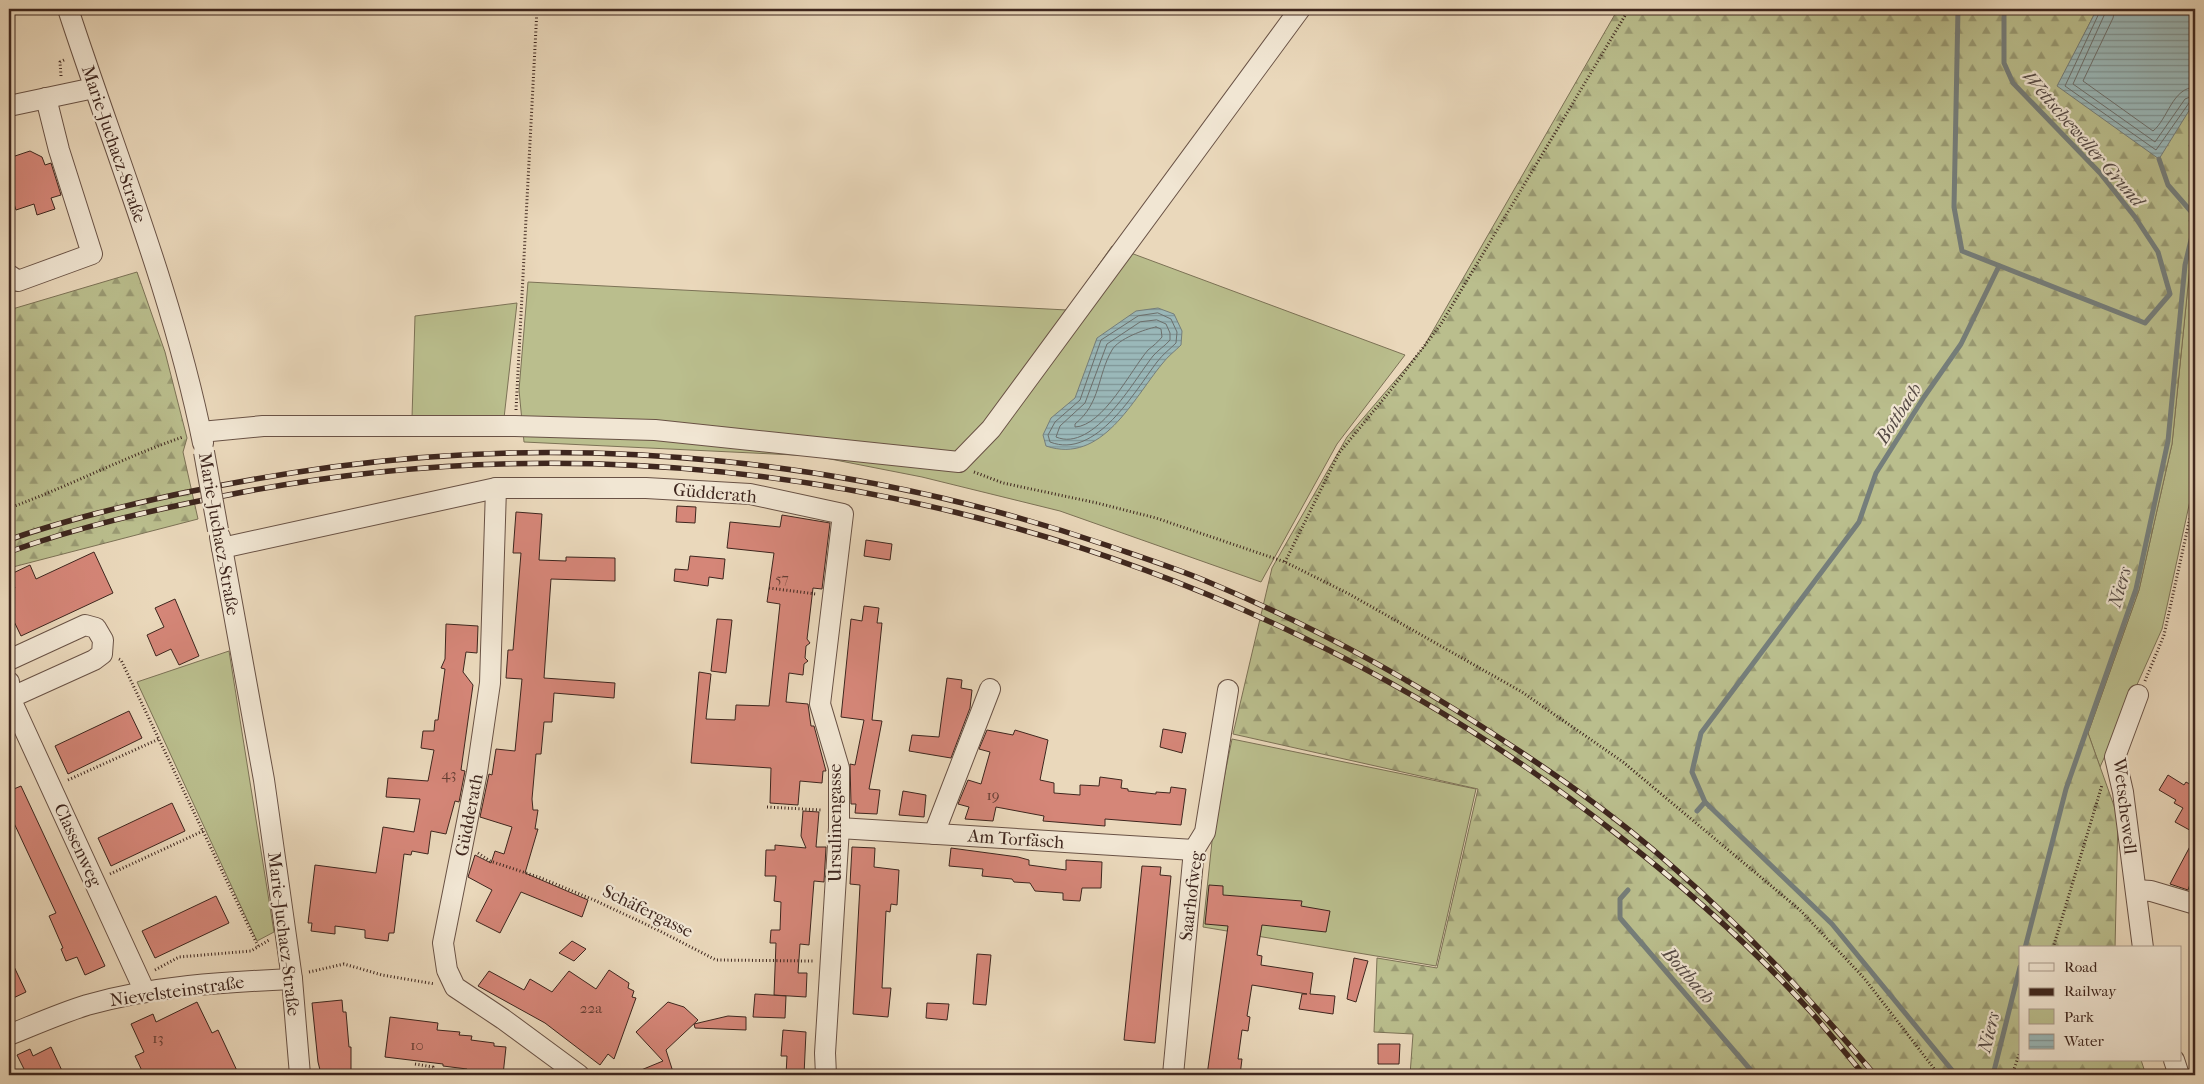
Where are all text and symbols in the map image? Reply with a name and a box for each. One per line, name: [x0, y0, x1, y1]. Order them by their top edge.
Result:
street label: Marie-Juchacz-Straße: [77, 63, 150, 226]
water label: Wettscheweller Grund: [2018, 66, 2150, 213]
water label: Bottbach: [1871, 379, 1927, 449]
street label: Marie-Juchacz-Straße: [194, 451, 243, 617]
street label: Güdderath: [672, 479, 758, 508]
water label: Niers: [2103, 563, 2137, 611]
house number: 57: [775, 569, 789, 587]
street label: Wetschewell: [2108, 756, 2141, 855]
street label: Ursulinengasse: [825, 764, 846, 882]
house number: 43: [441, 765, 457, 783]
street label: Güdderath: [451, 772, 488, 858]
house number: 19: [986, 786, 1000, 804]
street label: Classenweg: [49, 800, 106, 890]
street label: Am Torfäsch: [966, 826, 1065, 853]
street label: Saarhofweg: [1176, 850, 1207, 942]
street label: Marie-Juchacz-Straße: [263, 851, 304, 1017]
street label: Schäfergasse: [599, 881, 696, 942]
water label: Bottbach: [1657, 942, 1719, 1009]
legend: [2019, 946, 2182, 1062]
text: Road: [2064, 958, 2098, 976]
street label: Nievelsteinstraße: [109, 972, 246, 1011]
text: Railway: [2064, 982, 2117, 1000]
house number: 22a: [580, 999, 603, 1017]
text: Park: [2064, 1008, 2094, 1026]
water label: Niers: [1973, 1009, 2005, 1056]
house number: 13: [152, 1029, 164, 1047]
text: Water: [2063, 1032, 2104, 1050]
house number: 10: [410, 1036, 424, 1054]

